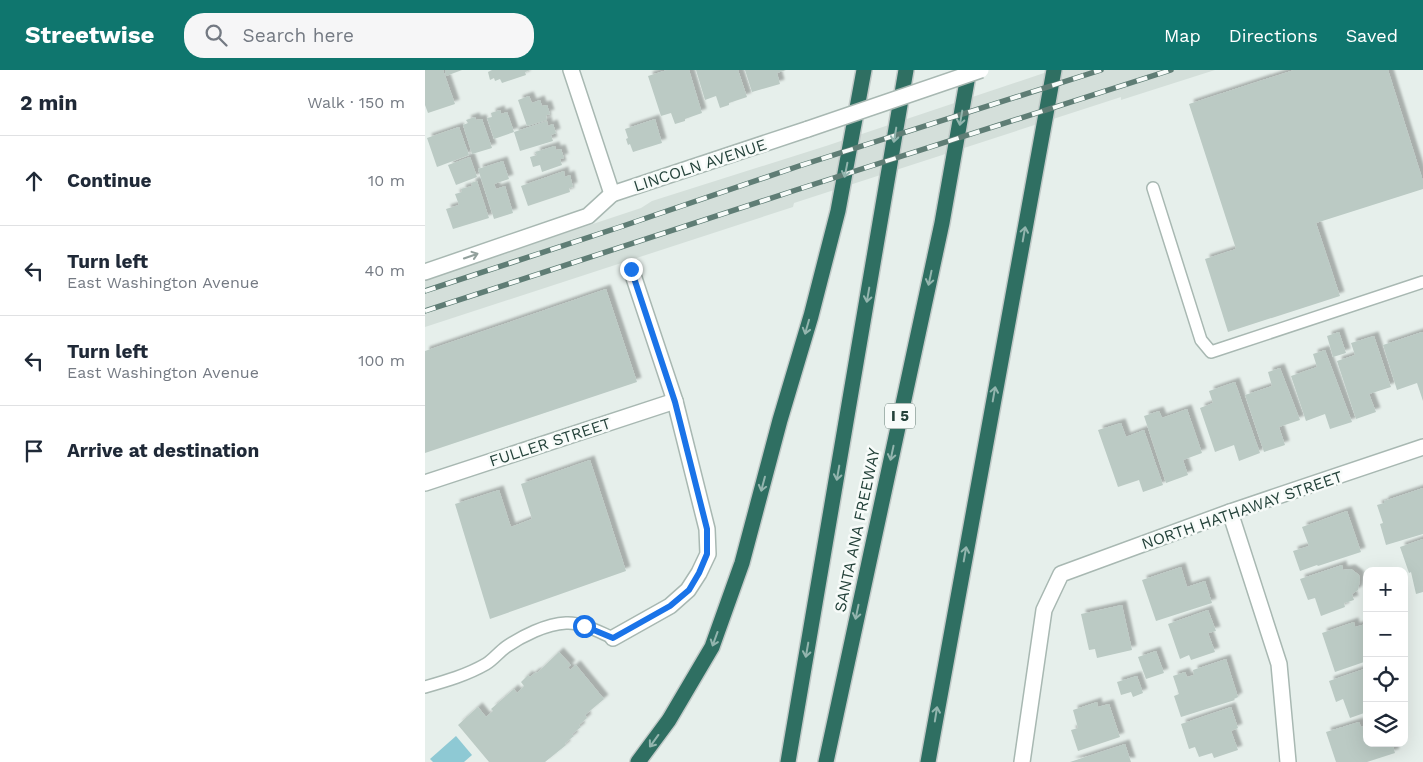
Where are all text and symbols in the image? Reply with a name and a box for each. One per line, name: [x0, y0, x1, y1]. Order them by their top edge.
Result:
search box: [184, 13, 534, 58]
text: Streetwise: [25, 21, 154, 49]
icon: search: [202, 21, 230, 49]
text: Search here: [242, 24, 354, 47]
text: Map: [1164, 25, 1201, 46]
text: Directions: [1229, 25, 1318, 46]
text: Saved: [1346, 25, 1398, 46]
text: 2 min: [20, 90, 77, 115]
text: Walk · 150 m: [307, 93, 405, 112]
one-way arrow: [955, 110, 965, 126]
one-way arrow: [890, 127, 900, 143]
street label: LINCOLN AVENUE: [631, 135, 769, 195]
one-way arrow: [840, 161, 850, 177]
icon: ahead: [20, 167, 48, 195]
text: Continue: [67, 169, 151, 192]
text: 10 m: [368, 171, 405, 190]
one-way arrow: [1019, 227, 1029, 243]
text: Turn left: [67, 250, 148, 273]
one-way arrow: [463, 251, 478, 260]
icon: left: [20, 257, 48, 285]
route end: [620, 258, 643, 281]
text: 40 m: [365, 261, 405, 280]
one-way arrow: [925, 269, 934, 285]
text: East Washington Avenue: [67, 273, 259, 292]
one-way arrow: [862, 287, 872, 303]
one-way arrow: [802, 319, 812, 335]
text: Turn left: [67, 340, 148, 363]
icon: left: [20, 347, 48, 375]
text: 100 m: [358, 351, 405, 370]
text: East Washington Avenue: [67, 363, 259, 382]
one-way arrow: [990, 387, 1000, 403]
road number: I 5: [885, 404, 915, 428]
street label: FULLER STREET: [487, 413, 613, 471]
icon: arrive: [20, 437, 48, 465]
text: Arrive at destination: [67, 439, 259, 462]
one-way arrow: [886, 445, 896, 461]
street label: SANTA ANA FREEWAY: [830, 446, 884, 614]
one-way arrow: [832, 465, 842, 481]
street label: NORTH HATHAWAY STREET: [1139, 466, 1345, 553]
one-way arrow: [758, 475, 767, 491]
one-way arrow: [961, 546, 970, 562]
map controls: [1363, 567, 1408, 747]
button: +: [1363, 567, 1408, 612]
one-way arrow: [852, 604, 862, 620]
button: −: [1363, 612, 1408, 657]
route start: [573, 615, 596, 638]
one-way arrow: [710, 631, 719, 646]
one-way arrow: [802, 642, 812, 658]
button: locate: [1363, 657, 1408, 702]
button: layers: [1363, 702, 1408, 747]
one-way arrow: [931, 706, 941, 722]
one-way arrow: [649, 734, 659, 748]

